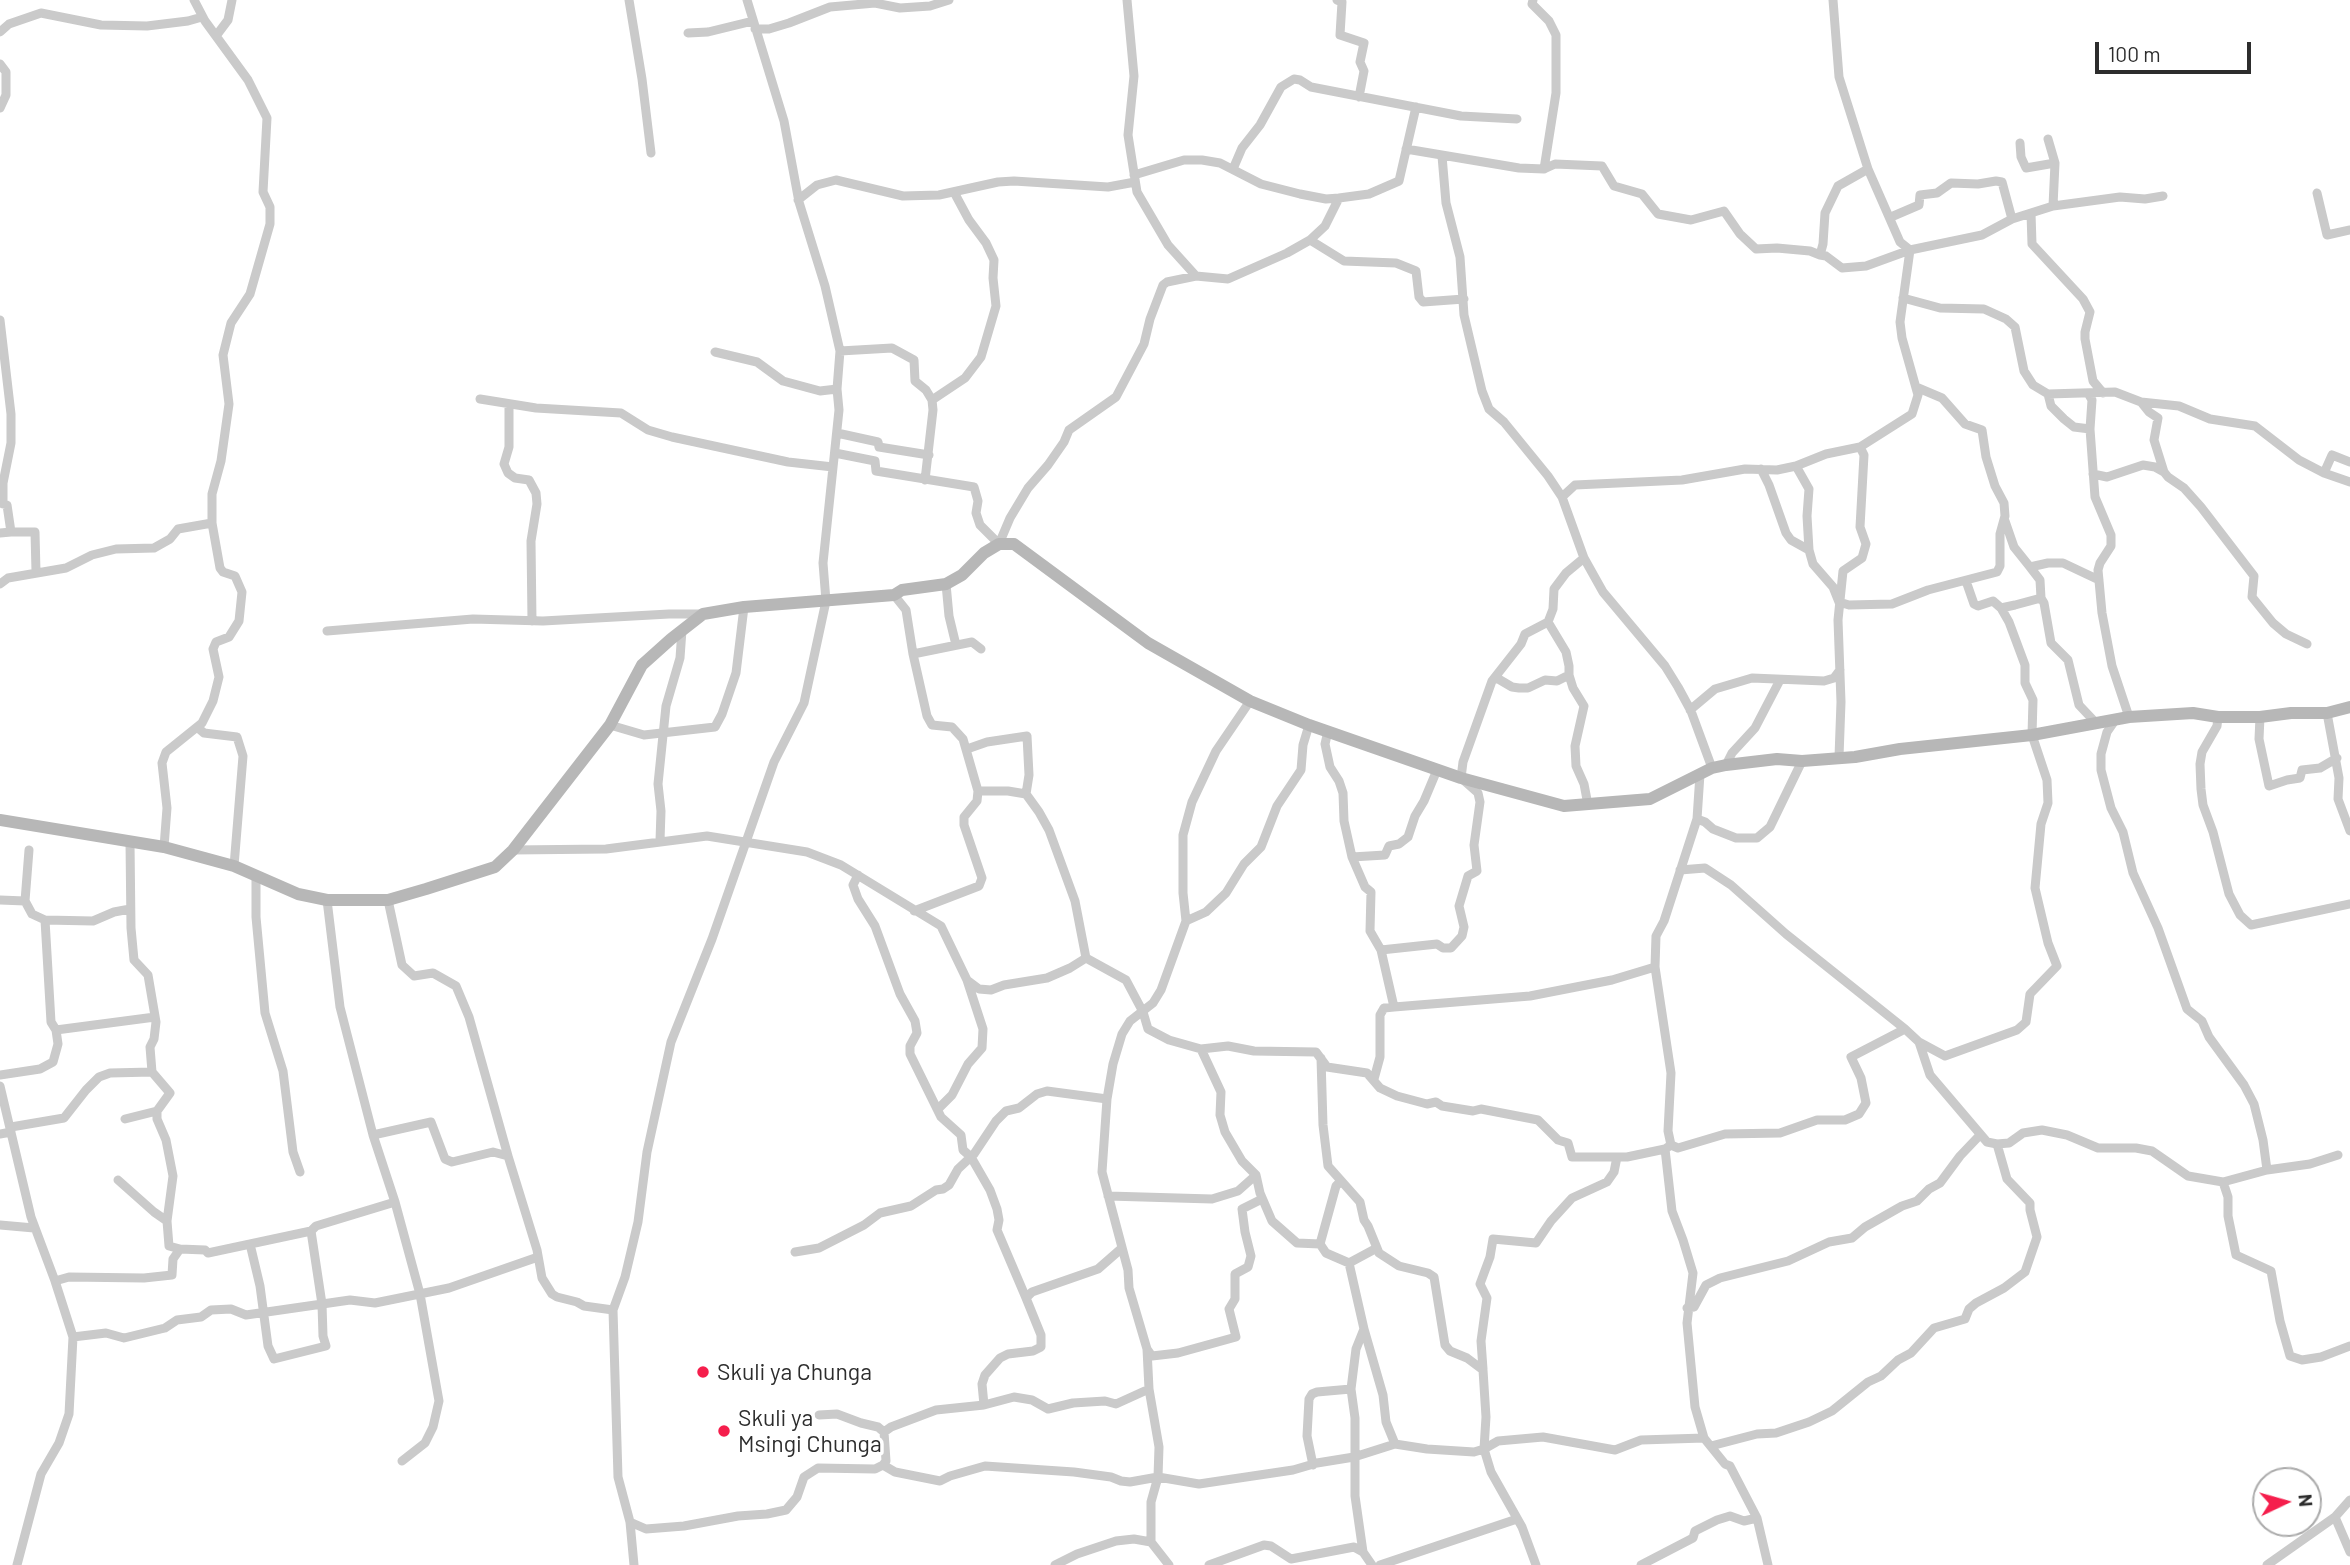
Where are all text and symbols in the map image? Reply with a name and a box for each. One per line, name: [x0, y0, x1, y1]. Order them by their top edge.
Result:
scale bar: [2098, 28, 2254, 72]
text: 100 m: [2108, 41, 2161, 66]
place label: Skuli ya Chunga: [717, 1358, 872, 1386]
marker: Skuli ya Chunga: [695, 1364, 711, 1380]
place label: Skuli ya Msingi Chunga: [738, 1404, 882, 1458]
marker: Skuli ya Msingi Chunga: [716, 1423, 732, 1439]
north arrow: [2252, 1467, 2322, 1537]
text: N: [2294, 1493, 2318, 1508]

